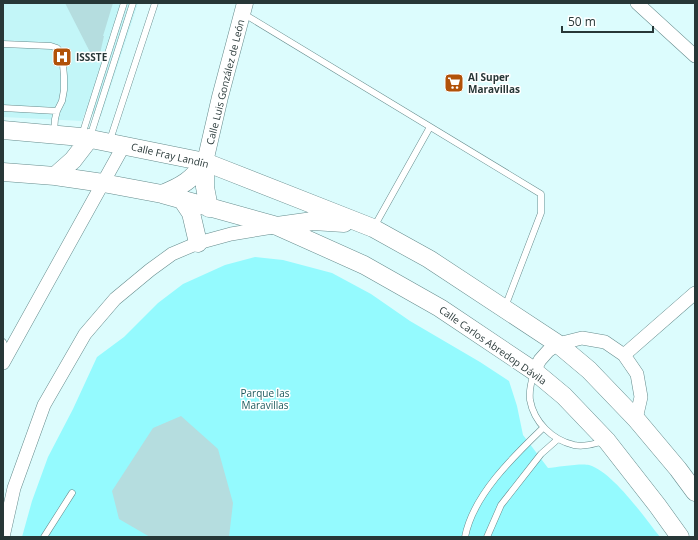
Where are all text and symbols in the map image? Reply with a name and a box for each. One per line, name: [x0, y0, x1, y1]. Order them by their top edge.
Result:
scale bar: [562, 8, 653, 34]
text: 50 m: [568, 13, 596, 30]
street label: Calle Luis González de León: [203, 18, 247, 146]
hospital icon: ISSSTE: [51, 46, 73, 68]
place label: ISSSTE: [76, 50, 108, 64]
place label: Al Super Maravillas: [468, 70, 520, 96]
supermarket icon: Al Super Maravillas: [443, 72, 465, 94]
street label: Calle Fray Landín: [130, 139, 210, 171]
street label: Calle Carlos Abredop Dávila: [436, 302, 550, 388]
park label: Parque las Maravillas: [241, 386, 290, 412]

